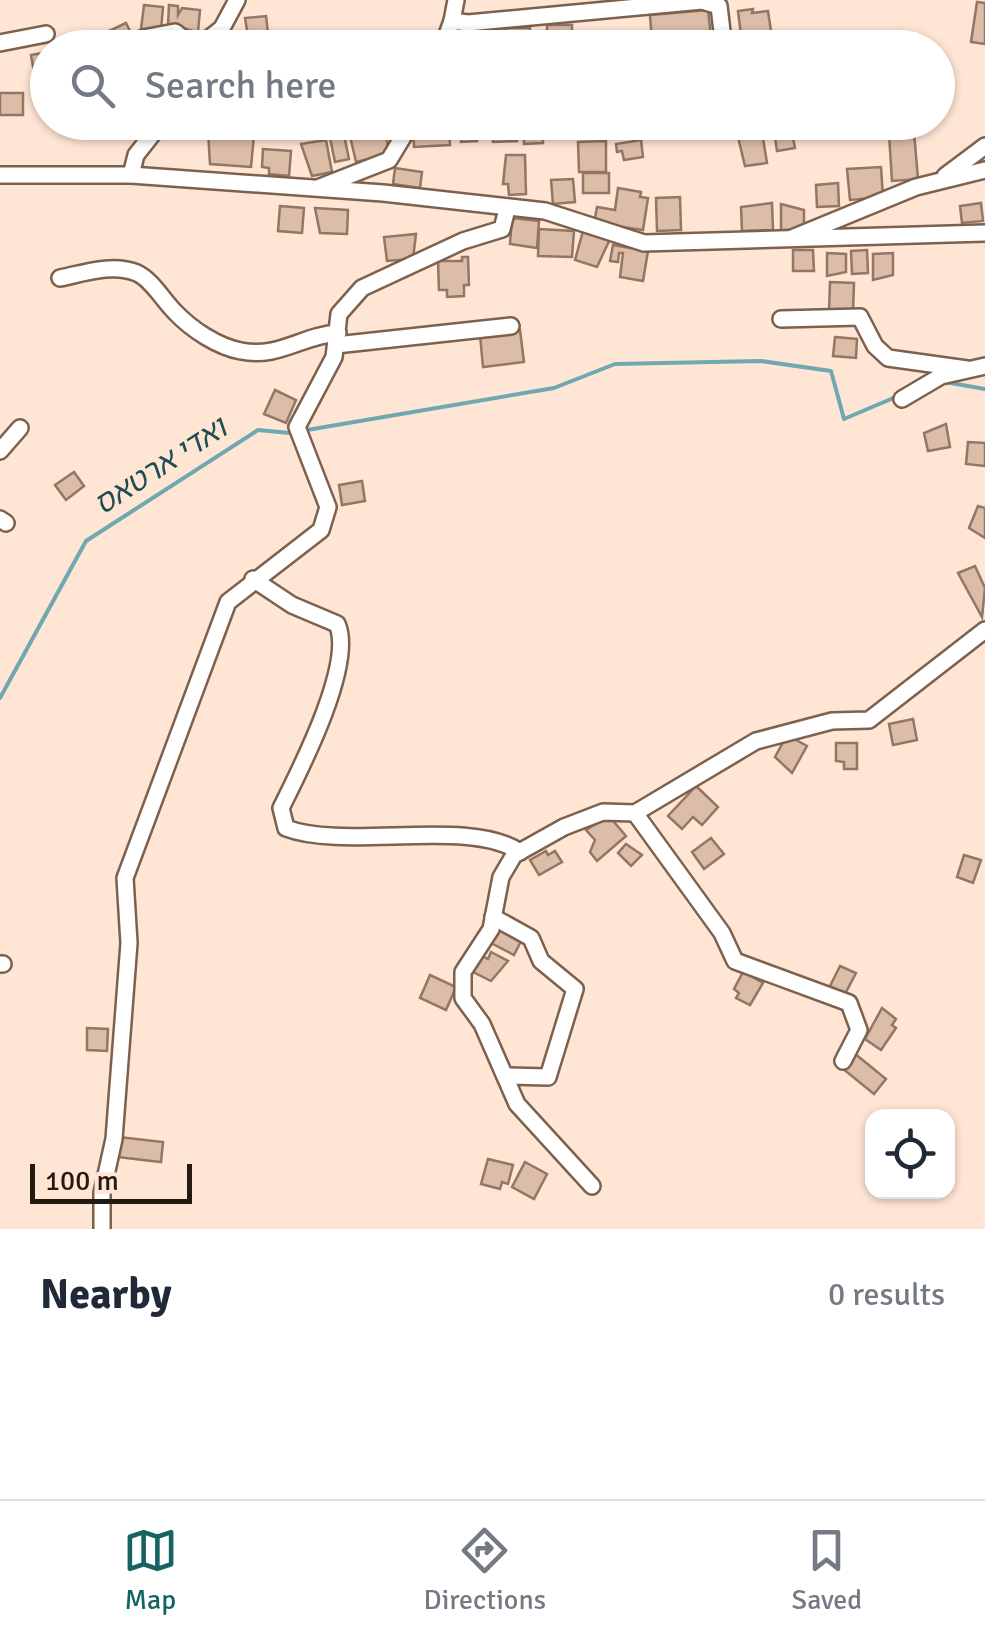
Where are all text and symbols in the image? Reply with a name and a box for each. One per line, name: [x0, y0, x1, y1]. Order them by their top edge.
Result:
search box: [30, 30, 955, 140]
icon: search: [65, 58, 120, 113]
text: Search here: [145, 62, 337, 109]
water label: ואדי ארטאס: [87, 408, 236, 523]
map controls: [865, 1109, 955, 1199]
button: locate: [865, 1109, 955, 1199]
scale bar: [30, 1159, 192, 1204]
text: 100 m: [45, 1164, 119, 1198]
text: Nearby: [40, 1269, 172, 1320]
text: 0 results: [828, 1275, 945, 1314]
tab: Map: [123, 1523, 178, 1617]
tab: Directions: [424, 1523, 546, 1617]
tab: Saved: [792, 1523, 862, 1617]

